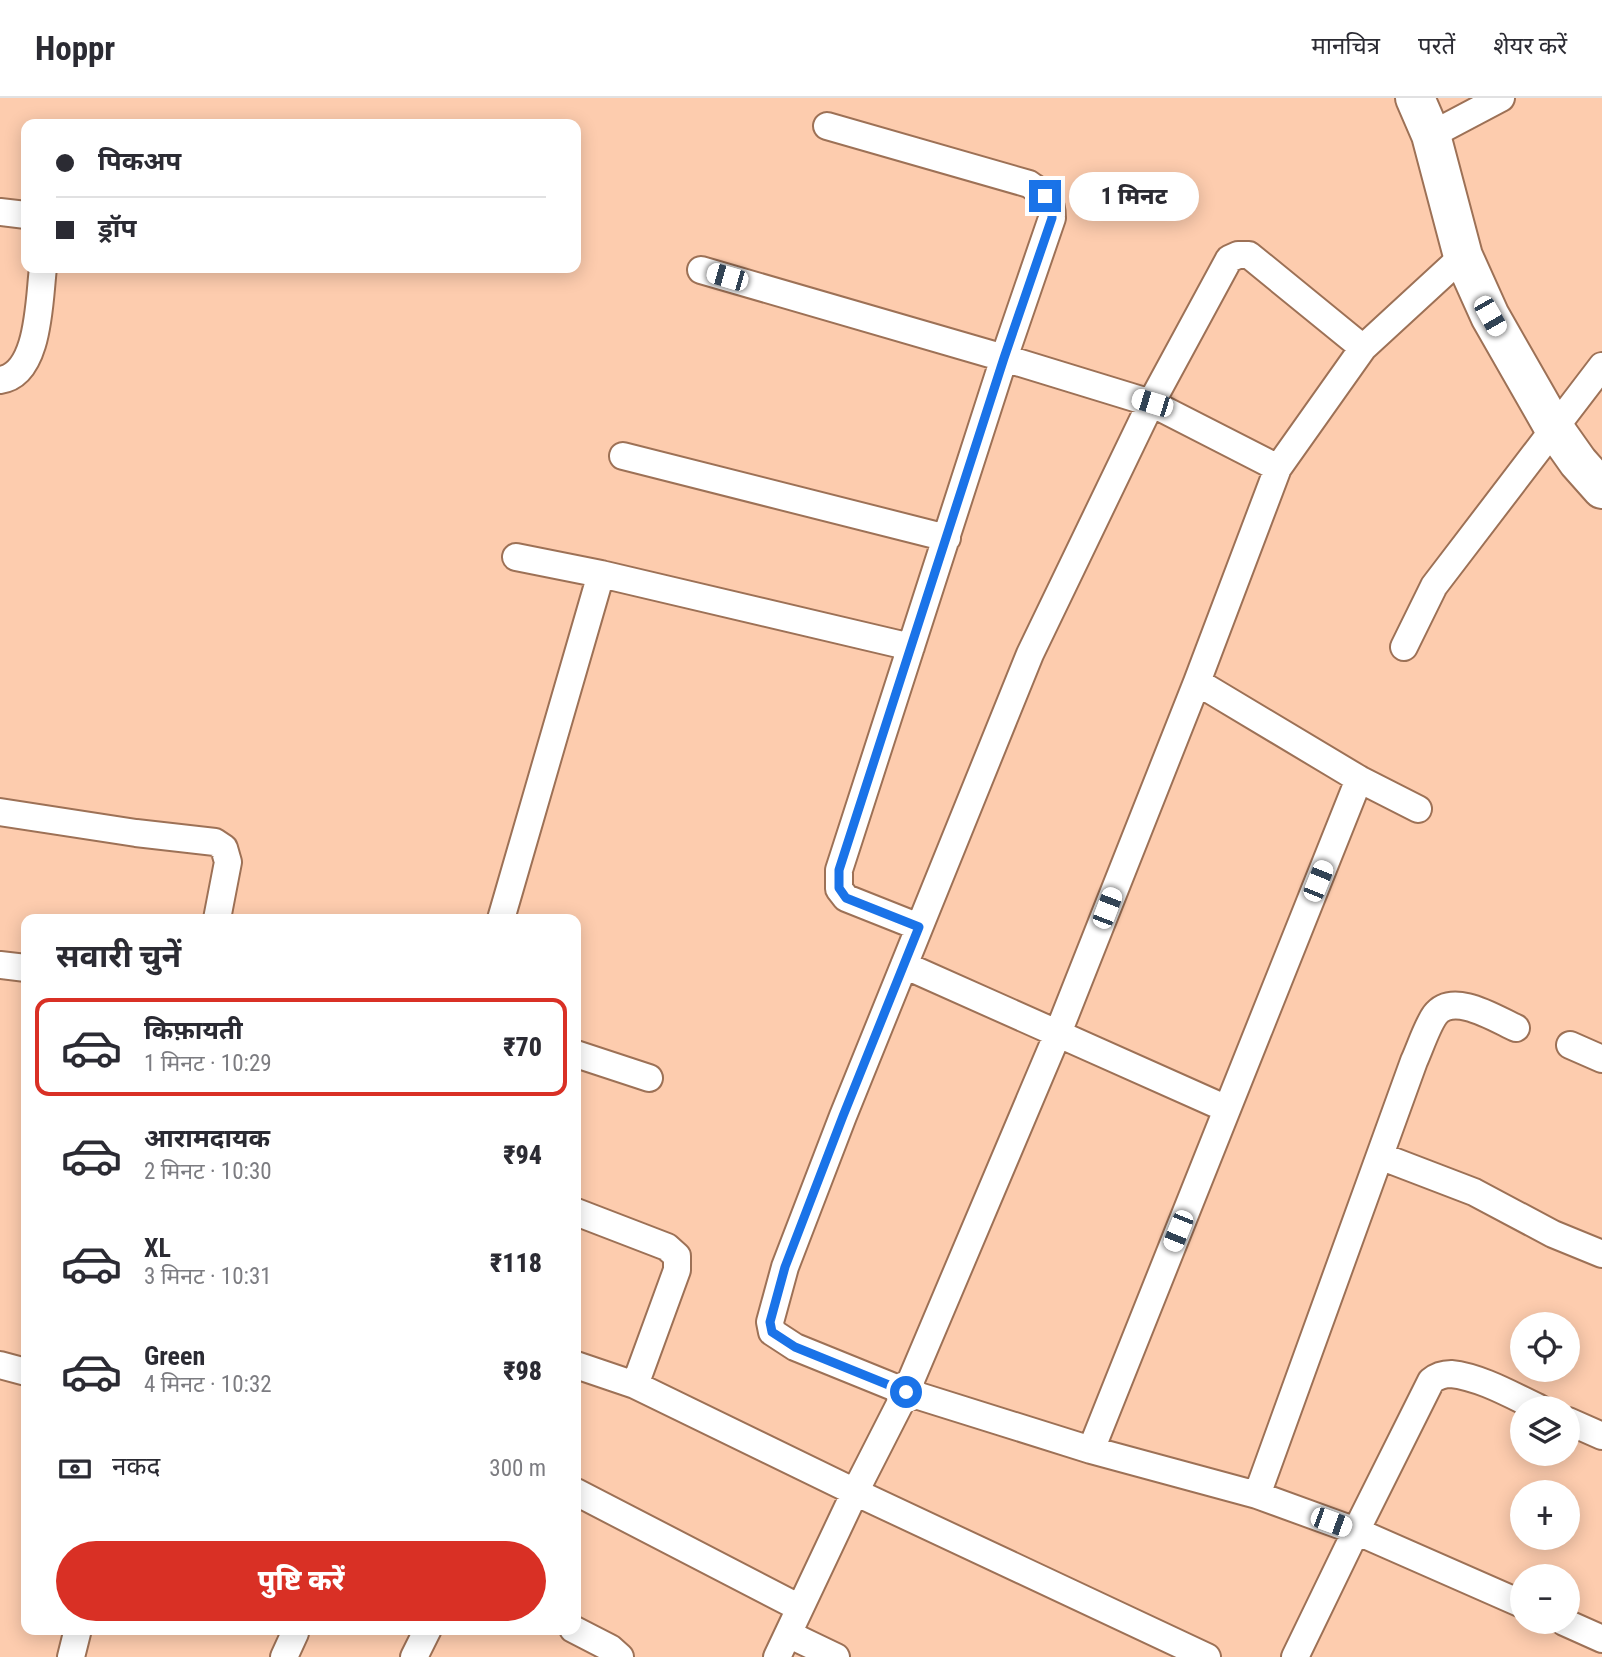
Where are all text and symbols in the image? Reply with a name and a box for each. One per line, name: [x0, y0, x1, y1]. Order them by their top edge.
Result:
text: Hoppr: [35, 29, 115, 68]
text: मानचित्र: [1311, 32, 1380, 60]
text: परतें: [1418, 32, 1455, 60]
text: शेयर करें: [1493, 32, 1567, 60]
text: पिकअप: [98, 146, 181, 176]
callout: 1 मिनट: [1070, 172, 1199, 220]
route end: [1029, 180, 1061, 212]
text: 1 मिनट: [1101, 183, 1167, 210]
text: ड्रॉप: [98, 213, 136, 243]
car: [704, 261, 751, 293]
car: [1471, 293, 1510, 339]
car: [1129, 387, 1176, 419]
car: [1301, 858, 1336, 904]
car: [1090, 885, 1125, 931]
text: सवारी चुनें: [56, 937, 181, 975]
text: किफ़ायती: [144, 1015, 243, 1045]
icon: car: [60, 1016, 123, 1079]
text: ₹70: [503, 1032, 542, 1062]
text: 1 मिनट · 10:29: [144, 1050, 272, 1077]
text: आरामदायक: [144, 1123, 270, 1153]
icon: car: [60, 1124, 123, 1187]
text: ₹94: [503, 1140, 542, 1170]
text: 2 मिनट · 10:30: [144, 1158, 272, 1185]
car: [1161, 1208, 1196, 1254]
icon: car: [60, 1232, 123, 1295]
text: XL: [144, 1233, 171, 1263]
text: ₹118: [490, 1248, 542, 1278]
text: 3 मिनट · 10:31: [144, 1263, 272, 1290]
map controls: [1510, 1312, 1580, 1634]
button: locate: [1510, 1312, 1580, 1382]
icon: car: [60, 1340, 123, 1403]
text: Green: [144, 1341, 205, 1371]
text: ₹98: [503, 1356, 542, 1386]
text: 4 मिनट · 10:32: [144, 1371, 272, 1398]
route start: [890, 1376, 922, 1408]
button: layers: [1510, 1396, 1580, 1466]
icon: cash: [56, 1450, 94, 1488]
text: नकद: [112, 1451, 160, 1481]
text: 300 m: [489, 1455, 546, 1482]
button: +: [1510, 1480, 1580, 1550]
car: [1308, 1505, 1355, 1539]
button: पुष्टि करें: [56, 1541, 546, 1621]
button: −: [1510, 1564, 1580, 1634]

